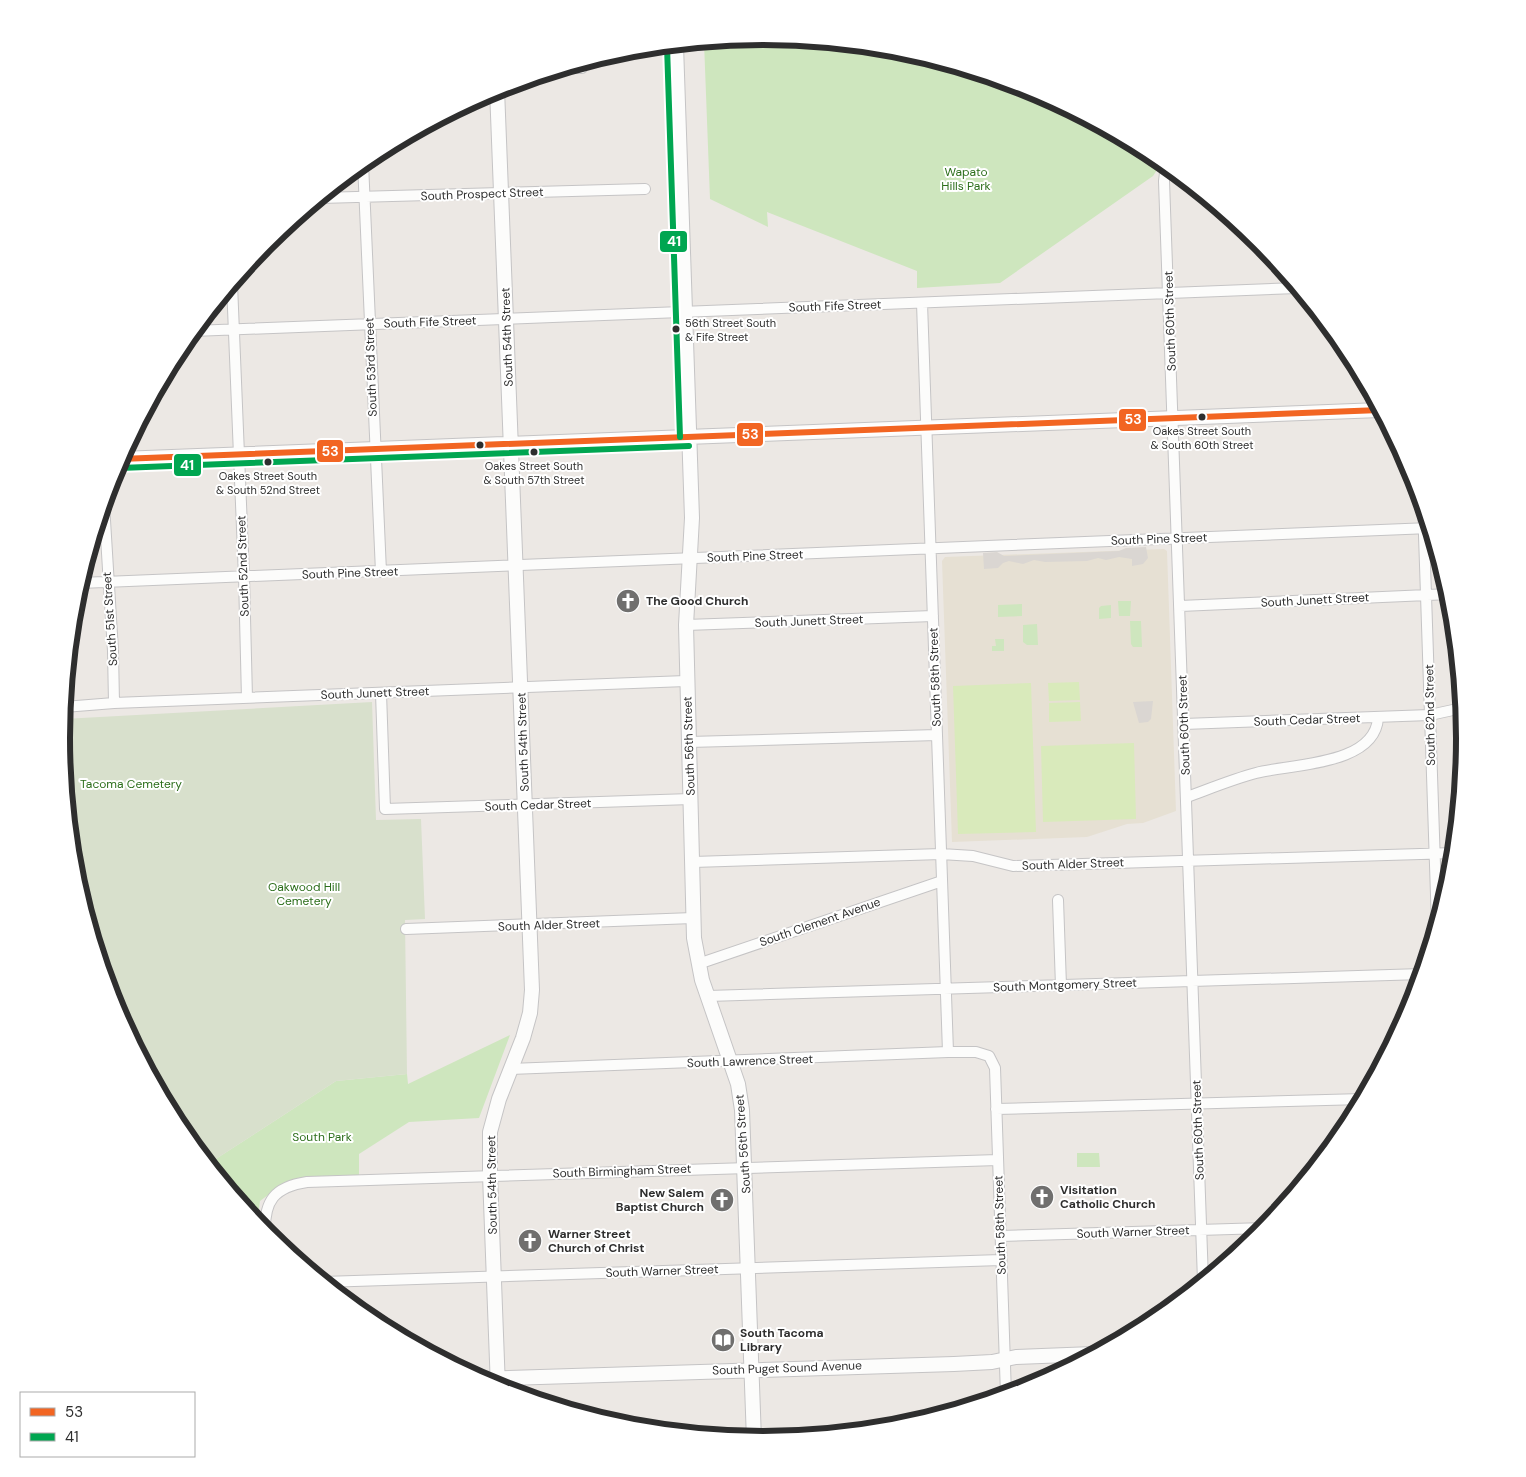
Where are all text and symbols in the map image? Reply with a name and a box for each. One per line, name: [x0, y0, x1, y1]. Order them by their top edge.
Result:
park label: Wapato Hills Park: [941, 164, 991, 194]
street label: South Prospect Street: [420, 184, 544, 204]
line badge: 41: [659, 230, 688, 253]
text: 41: [667, 232, 681, 250]
street label: South 60th Street: [1160, 270, 1180, 371]
street label: South 54th Street: [497, 287, 517, 387]
street label: South Fife Street: [788, 296, 882, 316]
street label: South Fife Street: [383, 312, 477, 332]
place label: 56th Street South & Fife Street: [685, 316, 776, 344]
street label: South 53rd Street: [361, 317, 381, 417]
marker: 56th Street South & Fife Street: [671, 324, 681, 334]
line badge: 53: [1118, 408, 1147, 432]
text: 53: [1124, 410, 1142, 428]
marker: Oakes Street South & South 60th Street: [1197, 412, 1207, 422]
line badge: 53: [736, 422, 764, 447]
place label: Oakes Street South & South 60th Street: [1151, 424, 1253, 452]
text: 53: [741, 425, 759, 443]
line badge: 53: [316, 439, 344, 463]
unlabelled marker: [475, 440, 485, 450]
text: 53: [321, 442, 339, 460]
marker: Oakes Street South & South 57th Street: [529, 447, 539, 457]
line badge: 41: [173, 453, 202, 477]
text: 41: [180, 456, 194, 474]
marker: Oakes Street South & South 52nd Street: [263, 457, 273, 467]
place label: Oakes Street South & South 57th Street: [484, 459, 584, 487]
place label: Oakes Street South & South 52nd Street: [216, 469, 320, 497]
street label: South 52nd Street: [233, 515, 253, 617]
street label: South Pine Street: [1111, 529, 1208, 549]
street label: South Pine Street: [707, 546, 804, 566]
street label: South Pine Street: [302, 563, 399, 583]
street label: South 51st Street: [99, 571, 121, 667]
church icon: The Good Church: [615, 588, 641, 614]
street label: South Junett Street: [1260, 589, 1370, 611]
place label: The Good Church: [646, 593, 748, 609]
street label: South Junett Street: [754, 611, 864, 631]
street label: South 58th Street: [925, 627, 945, 727]
street label: South 62nd Street: [1421, 664, 1439, 766]
street label: South 60th Street: [1174, 674, 1194, 775]
street label: South Junett Street: [320, 683, 430, 703]
street label: South 54th Street: [513, 692, 533, 792]
street label: South 56th Street: [679, 696, 699, 796]
street label: South Cedar Street: [1253, 710, 1361, 730]
park label: Tacoma Cemetery: [80, 776, 182, 792]
street label: South Cedar Street: [484, 795, 592, 815]
street label: South Alder Street: [1022, 854, 1125, 874]
park label: Oakwood Hill Cemetery: [268, 879, 340, 909]
street label: South Clement Avenue: [757, 894, 883, 950]
street label: South Alder Street: [498, 915, 601, 935]
street label: South Montgomery Street: [993, 974, 1137, 996]
street label: South Lawrence Street: [687, 1051, 814, 1071]
street label: South 60th Street: [1188, 1079, 1208, 1180]
street label: South 56th Street: [732, 1094, 754, 1194]
park label: South Park: [292, 1129, 352, 1145]
street label: South 54th Street: [483, 1135, 501, 1235]
street label: South Birmingham Street: [552, 1161, 692, 1181]
street label: South 58th Street: [990, 1175, 1010, 1275]
place label: Visitation Catholic Church: [1060, 1182, 1156, 1212]
church icon: Visitation Catholic Church: [1029, 1184, 1055, 1210]
place label: New Salem Baptist Church: [616, 1185, 704, 1215]
church icon: New Salem Baptist Church: [709, 1187, 735, 1213]
street label: South Warner Street: [1076, 1222, 1190, 1242]
place label: Warner Street Church of Christ: [548, 1226, 644, 1256]
church icon: Warner Street Church of Christ: [517, 1228, 543, 1254]
street label: South Warner Street: [605, 1261, 719, 1281]
place label: South Tacoma Library: [740, 1325, 823, 1355]
library icon: South Tacoma Library: [710, 1327, 736, 1353]
street label: South Puget Sound Avenue: [712, 1357, 862, 1379]
legend: [20, 1392, 195, 1457]
text: 53: [65, 1402, 83, 1422]
text: 41: [65, 1427, 79, 1447]

